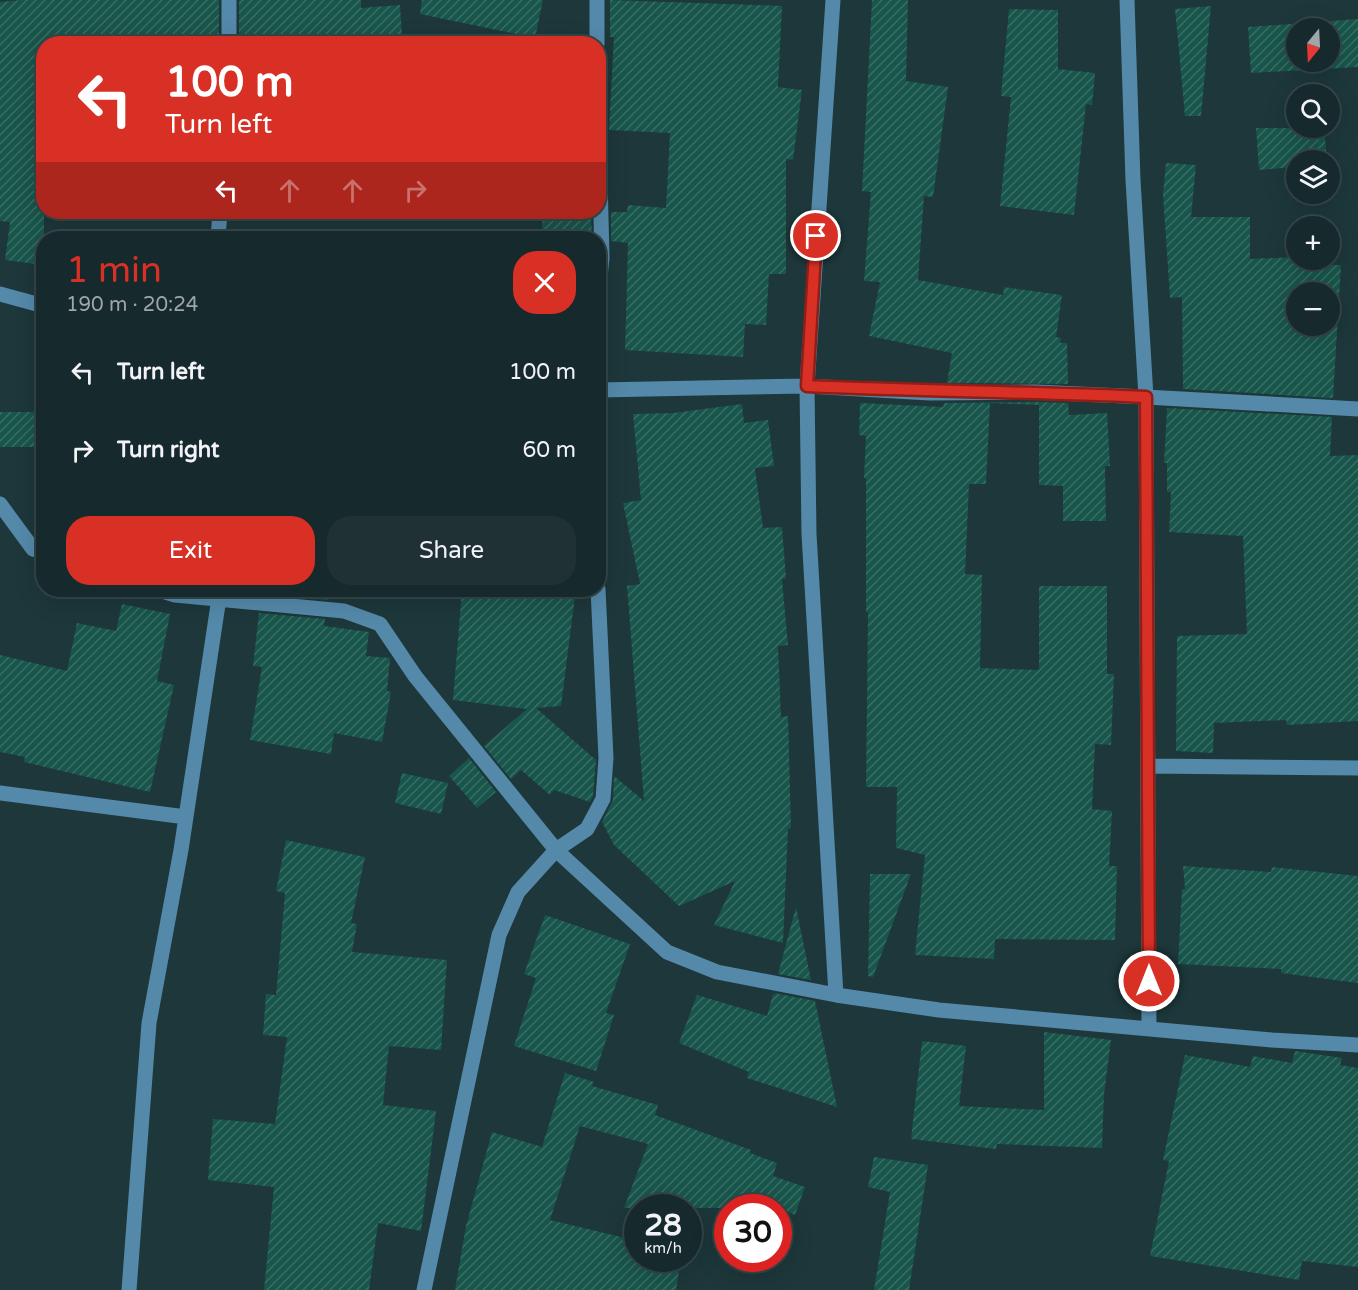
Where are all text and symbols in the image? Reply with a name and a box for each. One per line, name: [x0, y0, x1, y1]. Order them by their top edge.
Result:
north arrow: [1286, 18, 1340, 72]
map controls: [1286, 18, 1340, 336]
text: 100 m: [165, 57, 294, 108]
icon: left: [66, 60, 144, 138]
button: search: [1286, 84, 1340, 138]
text: Turn left: [165, 108, 272, 141]
button: layers: [1286, 150, 1340, 204]
icon: left: [210, 174, 243, 207]
icon: ahead: [273, 174, 306, 207]
icon: ahead: [336, 174, 369, 207]
icon: right: [399, 174, 432, 207]
pin: [790, 210, 841, 261]
button: +: [1286, 216, 1340, 270]
icon: arrive: [799, 219, 832, 252]
text: 1 min: [66, 249, 162, 292]
button: close: [513, 251, 576, 314]
button: −: [1286, 282, 1340, 336]
text: 190 m · 20:24: [66, 293, 198, 317]
icon: left: [66, 356, 99, 389]
text: Turn left: [117, 359, 205, 385]
text: 100 m: [509, 359, 576, 385]
icon: right: [66, 434, 99, 467]
text: Turn right: [117, 437, 219, 463]
text: 60 m: [522, 437, 576, 463]
button: Exit: [66, 516, 315, 585]
button: Share: [327, 516, 576, 585]
position arrow: [1117, 949, 1181, 1013]
speed limit sign: 30: [714, 1194, 792, 1272]
text: 28: [644, 1207, 682, 1244]
text: km/h: [644, 1239, 682, 1257]

